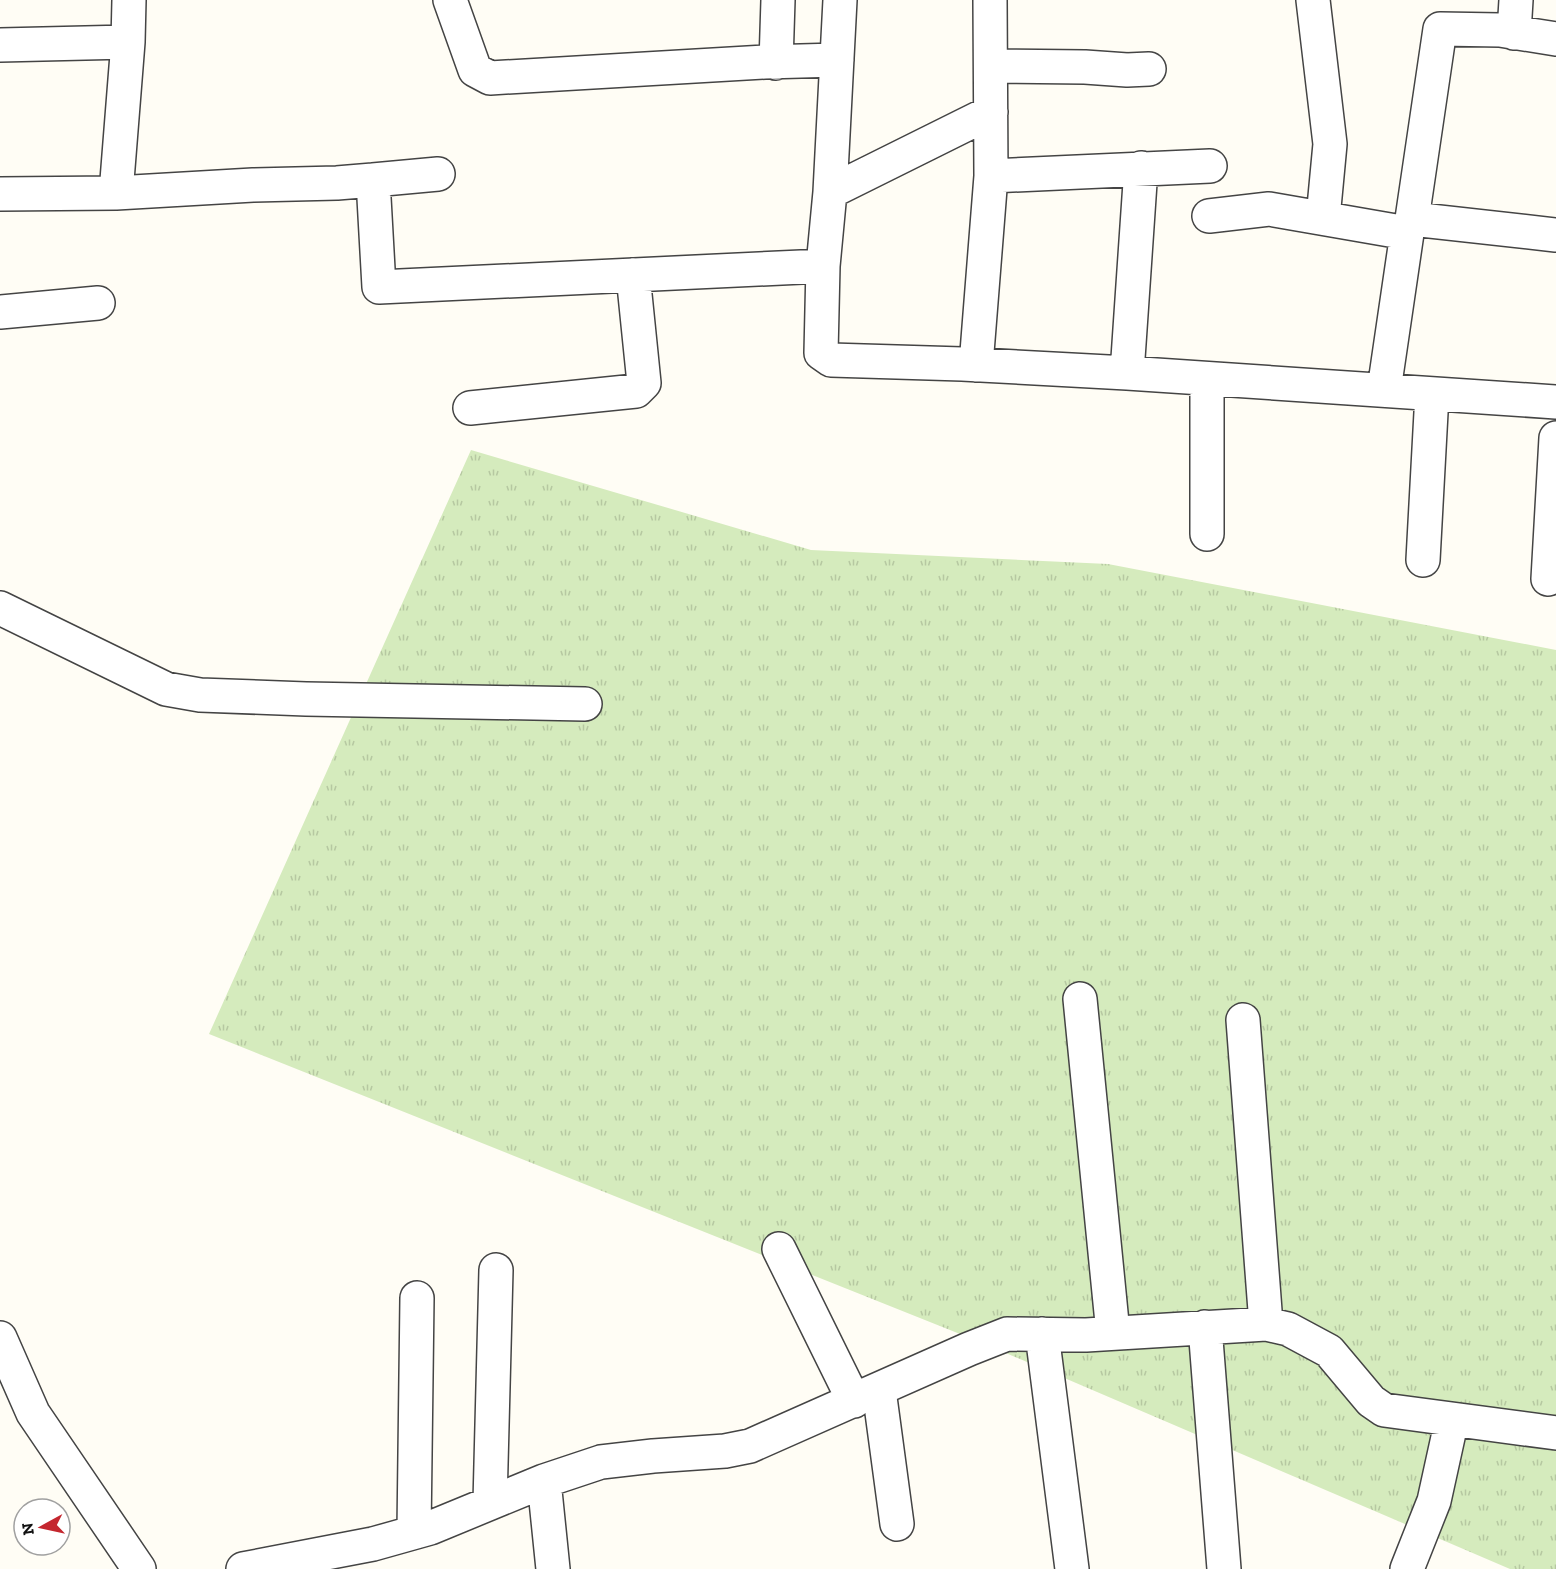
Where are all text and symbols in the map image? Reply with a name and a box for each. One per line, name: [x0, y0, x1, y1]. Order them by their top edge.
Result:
north arrow: [12, 1497, 72, 1557]
text: N: [17, 1522, 38, 1536]

